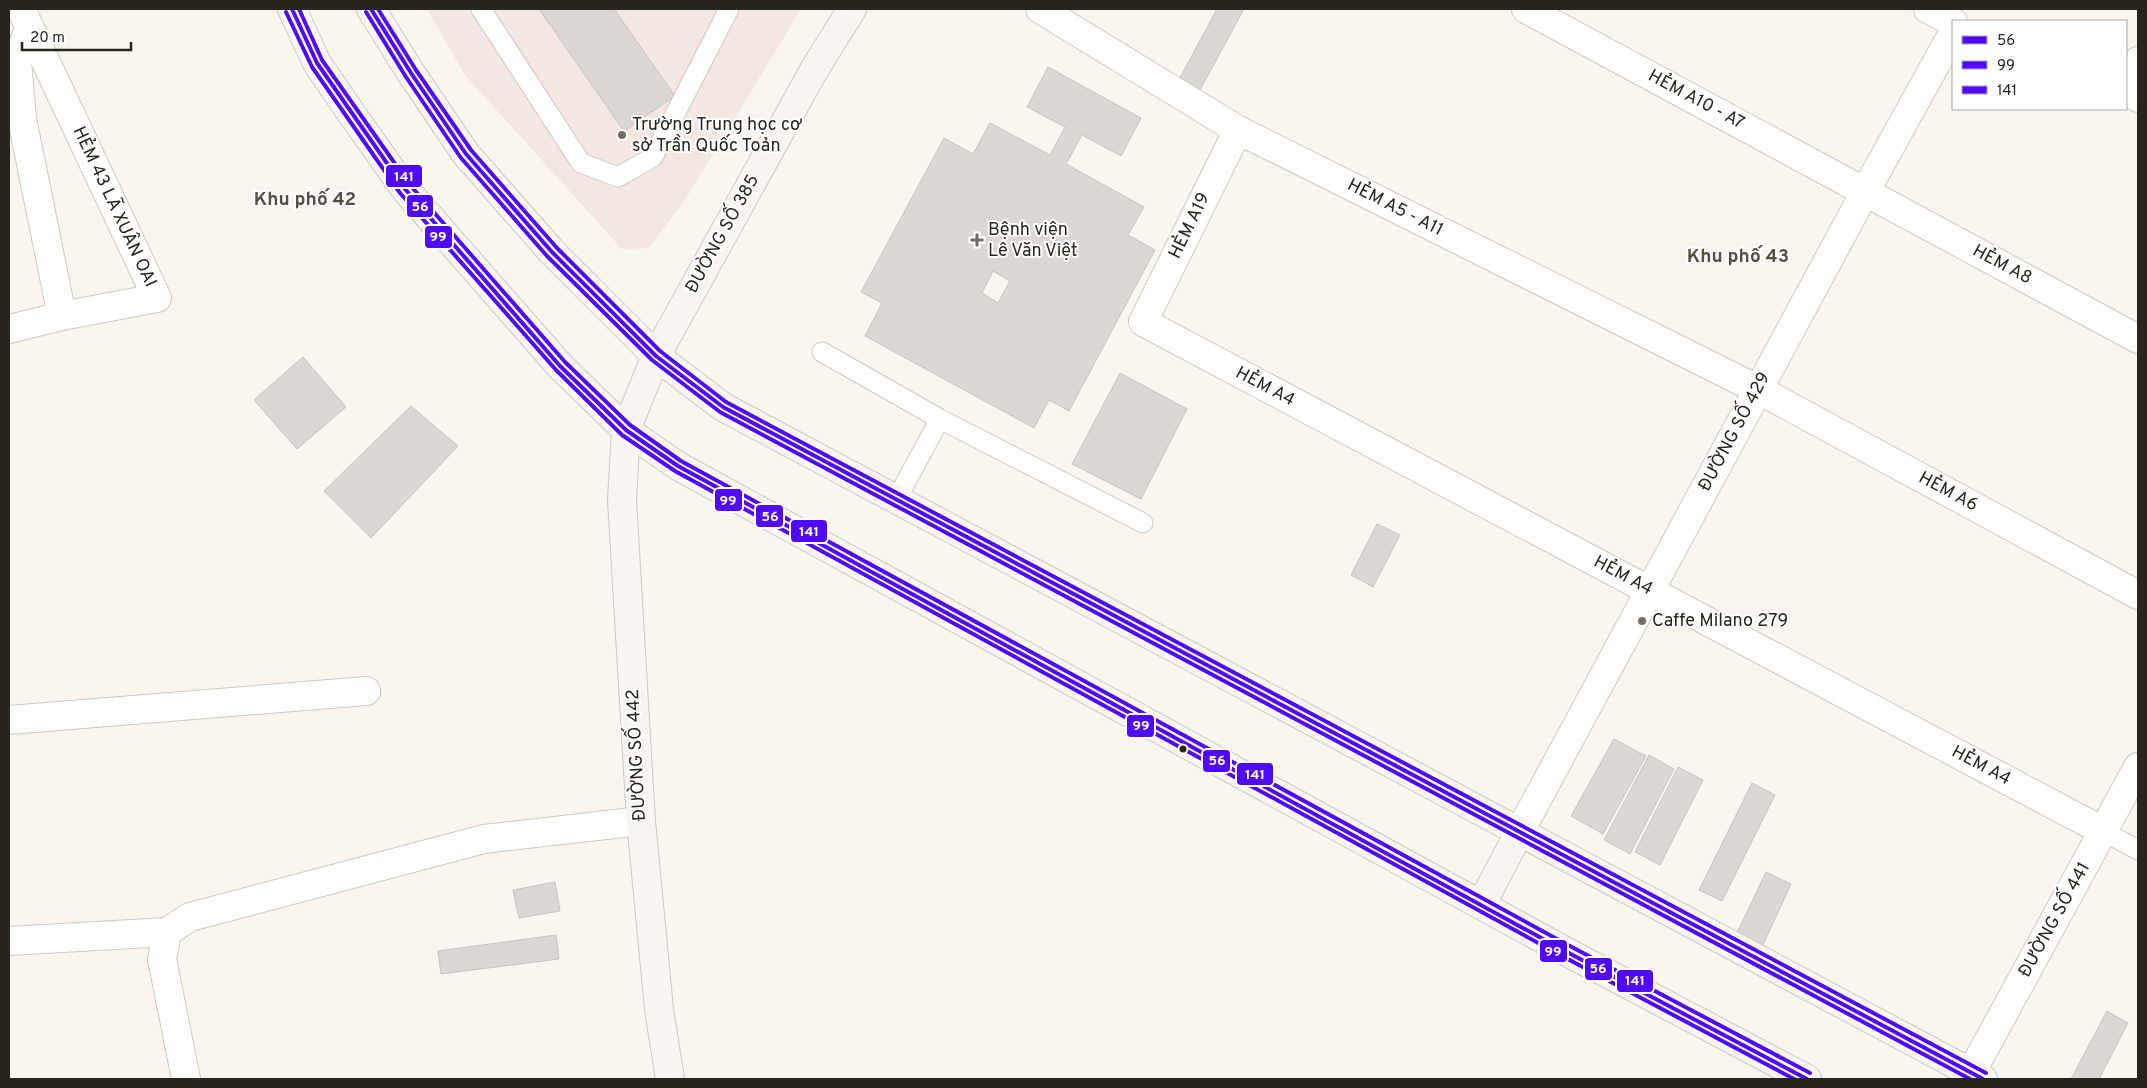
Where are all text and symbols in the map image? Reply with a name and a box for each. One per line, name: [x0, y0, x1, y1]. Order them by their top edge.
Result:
scale bar: [22, 20, 131, 52]
legend: [1952, 20, 2127, 110]
text: 20 m: [30, 29, 65, 48]
text: 56: [1997, 32, 2015, 51]
text: 99: [1997, 57, 2015, 76]
street label: HẺM A10 - A7: [1644, 62, 1750, 135]
text: 141: [1997, 82, 2017, 101]
place label: Trường Trung học cơ sở Trần Quốc Toản: [632, 114, 802, 158]
street label: HẺM 43 LÃ XUÂN OAI: [67, 122, 164, 291]
marker: Trường Trung học cơ sở Trần Quốc Toản: [616, 129, 628, 141]
line badge: 141: [385, 164, 423, 188]
street label: ĐƯỜNG SỐ 385: [677, 168, 765, 297]
text: 141: [394, 169, 414, 186]
street label: HẺM A5 - A11: [1343, 171, 1448, 242]
district label: Khu phố 42: [254, 188, 356, 212]
street label: HẺM A19: [1161, 188, 1216, 263]
line badge: 56: [406, 194, 434, 218]
text: 56: [411, 199, 429, 216]
place label: Bệnh viện Lê Văn Việt: [988, 219, 1078, 263]
line badge: 99: [424, 225, 453, 249]
text: 99: [429, 229, 447, 246]
marker: Bệnh viện Lê Văn Việt: [970, 233, 984, 247]
street label: HẺM A8: [1968, 237, 2037, 290]
district label: Khu phố 43: [1687, 245, 1789, 269]
street label: HẺM A4: [1231, 359, 1300, 412]
street label: ĐƯỜNG SỐ 429: [1689, 366, 1776, 496]
street label: HẺM A6: [1914, 464, 1983, 517]
line badge: 99: [714, 488, 743, 512]
text: 99: [719, 493, 737, 510]
line badge: 56: [755, 504, 784, 528]
text: 56: [761, 509, 779, 526]
line badge: 141: [790, 519, 828, 543]
text: 141: [799, 524, 819, 541]
street label: HẺM A4: [1589, 548, 1658, 601]
place label: Caffe Milano 279: [1652, 610, 1788, 633]
marker: Caffe Milano 279: [1636, 615, 1648, 627]
street label: ĐƯỜNG SỐ 442: [617, 688, 652, 822]
line badge: 99: [1126, 714, 1155, 738]
text: 99: [1132, 718, 1150, 735]
street label: HẺM A4: [1947, 738, 2016, 791]
unlabelled marker: [1178, 744, 1188, 754]
line badge: 56: [1202, 749, 1231, 773]
text: 56: [1208, 753, 1226, 770]
line badge: 141: [1236, 762, 1274, 786]
text: 141: [1245, 767, 1265, 784]
street label: ĐƯỜNG SỐ 441: [2010, 856, 2096, 982]
line badge: 99: [1539, 939, 1568, 963]
text: 99: [1544, 944, 1562, 961]
line badge: 56: [1584, 957, 1613, 981]
text: 56: [1589, 961, 1607, 978]
line badge: 141: [1616, 969, 1654, 993]
text: 141: [1625, 973, 1645, 990]

